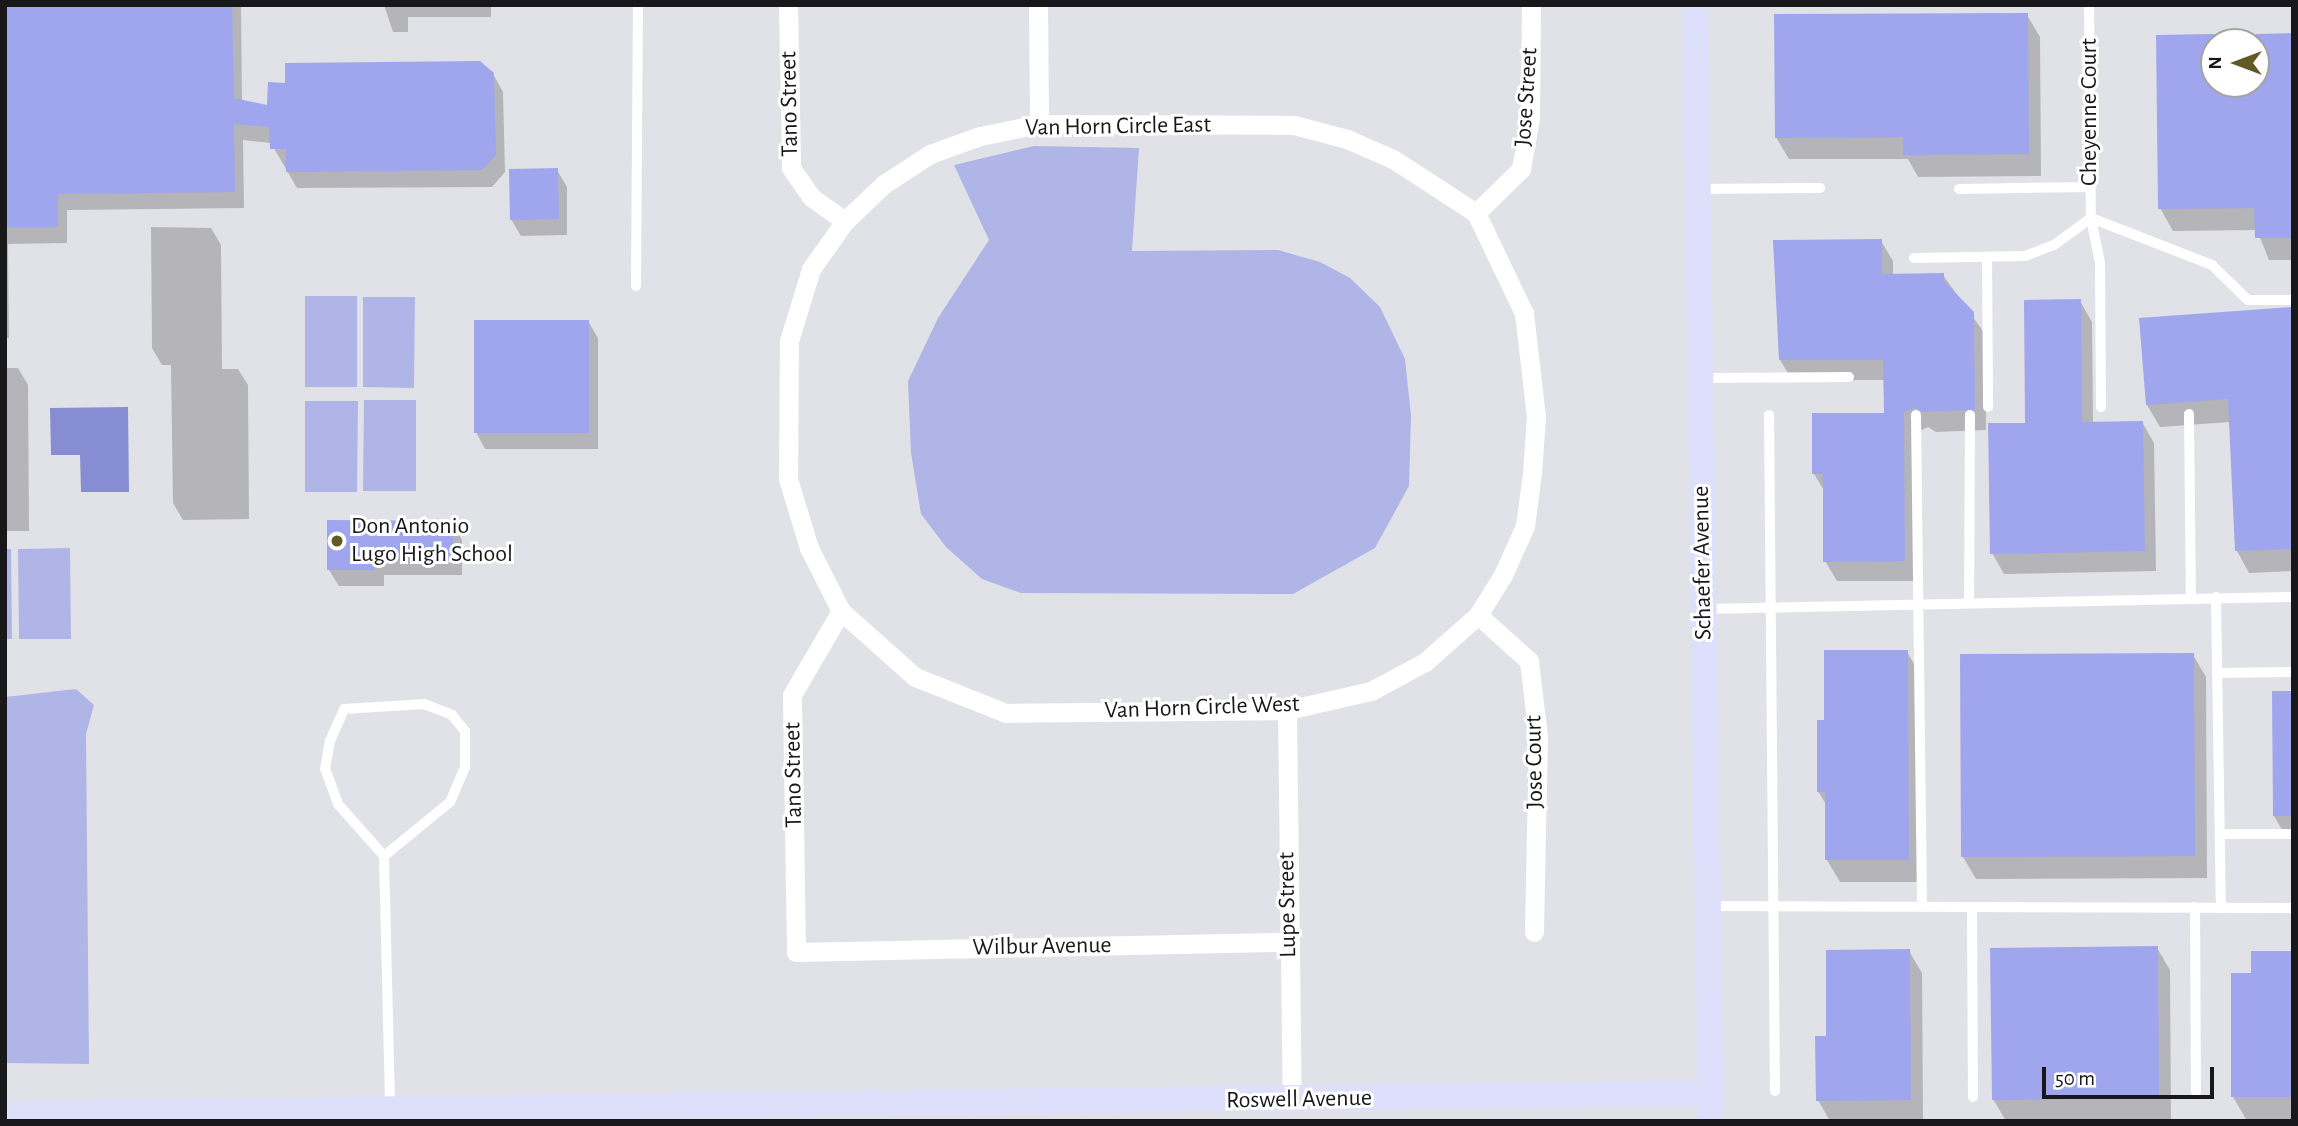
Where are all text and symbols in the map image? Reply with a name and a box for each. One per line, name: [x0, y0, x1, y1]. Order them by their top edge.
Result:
north arrow: [2200, 28, 2270, 98]
street label: Cheyenne Court: [2076, 38, 2104, 186]
street label: Jose Street: [1509, 47, 1545, 147]
street label: Tano Street: [775, 51, 805, 157]
text: N: [2206, 56, 2225, 70]
street label: Van Horn Circle East: [1025, 111, 1211, 143]
street label: Schaefer Avenue: [1687, 486, 1719, 640]
place label: Don Antonio Lugo High School: [351, 513, 513, 569]
marker: Don Antonio Lugo High School: [329, 533, 345, 549]
street label: Van Horn Circle West: [1104, 690, 1300, 726]
street label: Jose Court: [1520, 715, 1550, 809]
street label: Tano Street: [779, 722, 809, 828]
street label: Lupe Street: [1273, 852, 1303, 958]
street label: Wilbur Avenue: [972, 931, 1112, 963]
scale bar: [2046, 1052, 2218, 1096]
text: 50 m: [2055, 1068, 2095, 1089]
street label: Roswell Avenue: [1226, 1084, 1372, 1116]

